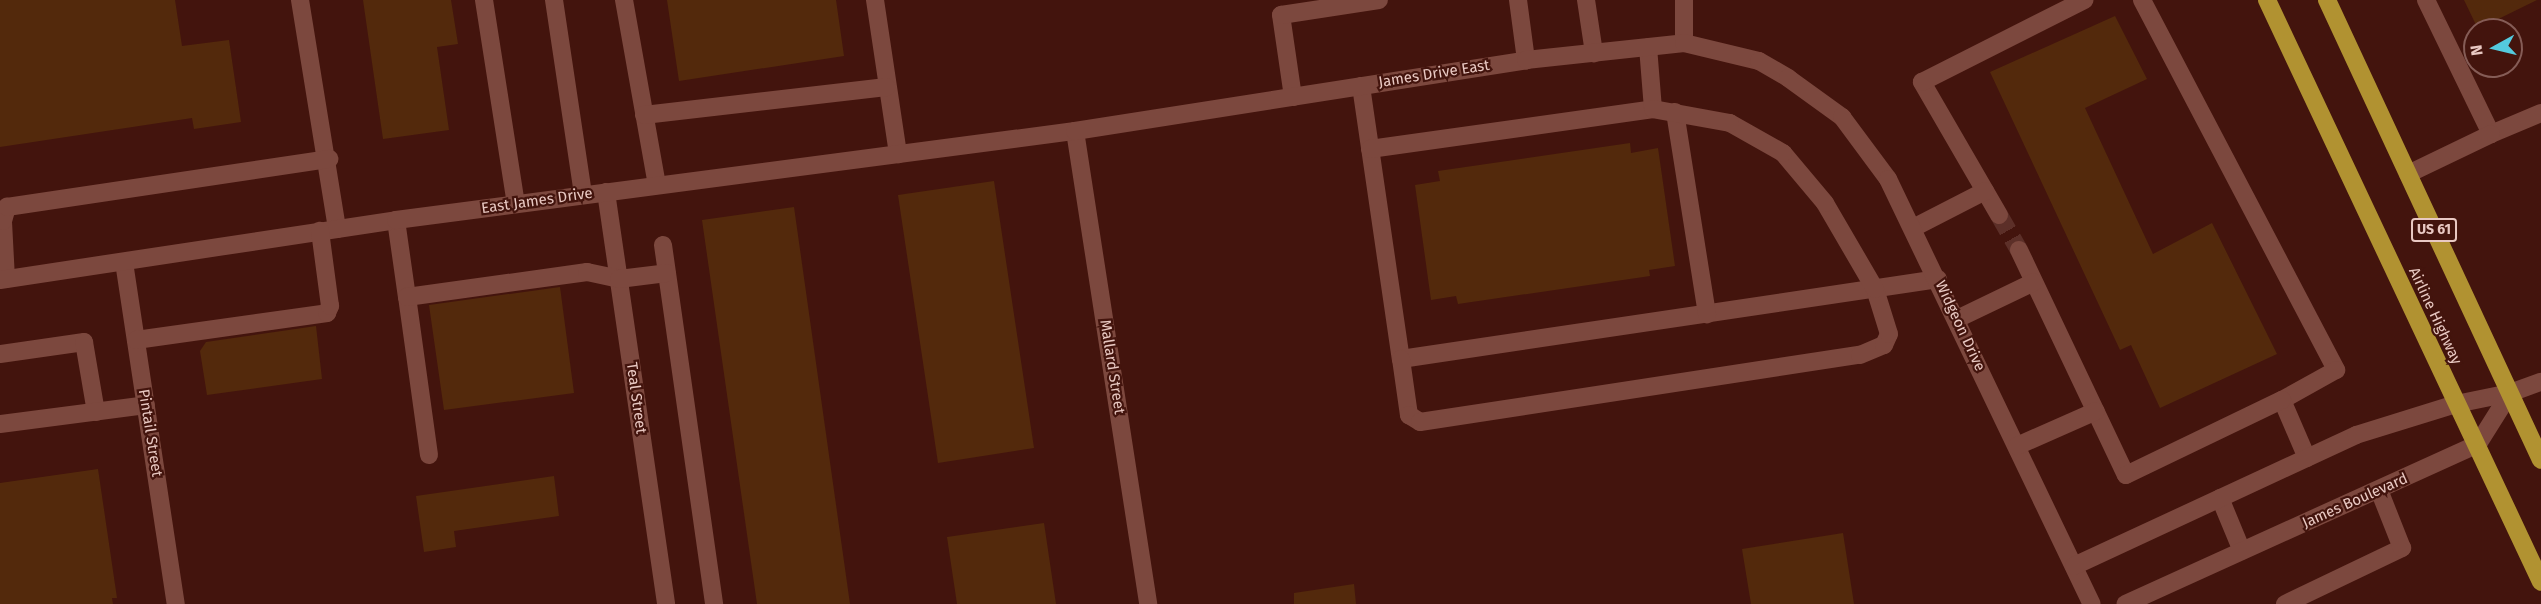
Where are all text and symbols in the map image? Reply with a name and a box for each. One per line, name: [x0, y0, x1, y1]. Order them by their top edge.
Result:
north arrow: [2463, 18, 2523, 78]
text: N: [2467, 44, 2487, 57]
street label: James Drive East: [1377, 56, 1491, 92]
street label: East James Drive: [480, 184, 594, 218]
road number: US 61: [2410, 219, 2458, 241]
street label: Airline Highway: [2405, 265, 2465, 367]
street label: Widgeon Drive: [1931, 278, 1989, 374]
street label: Mallard Street: [1096, 318, 1128, 416]
street label: Teal Street: [622, 361, 650, 435]
street label: Pintail Street: [134, 388, 166, 478]
street label: James Boulevard: [2300, 470, 2410, 532]

